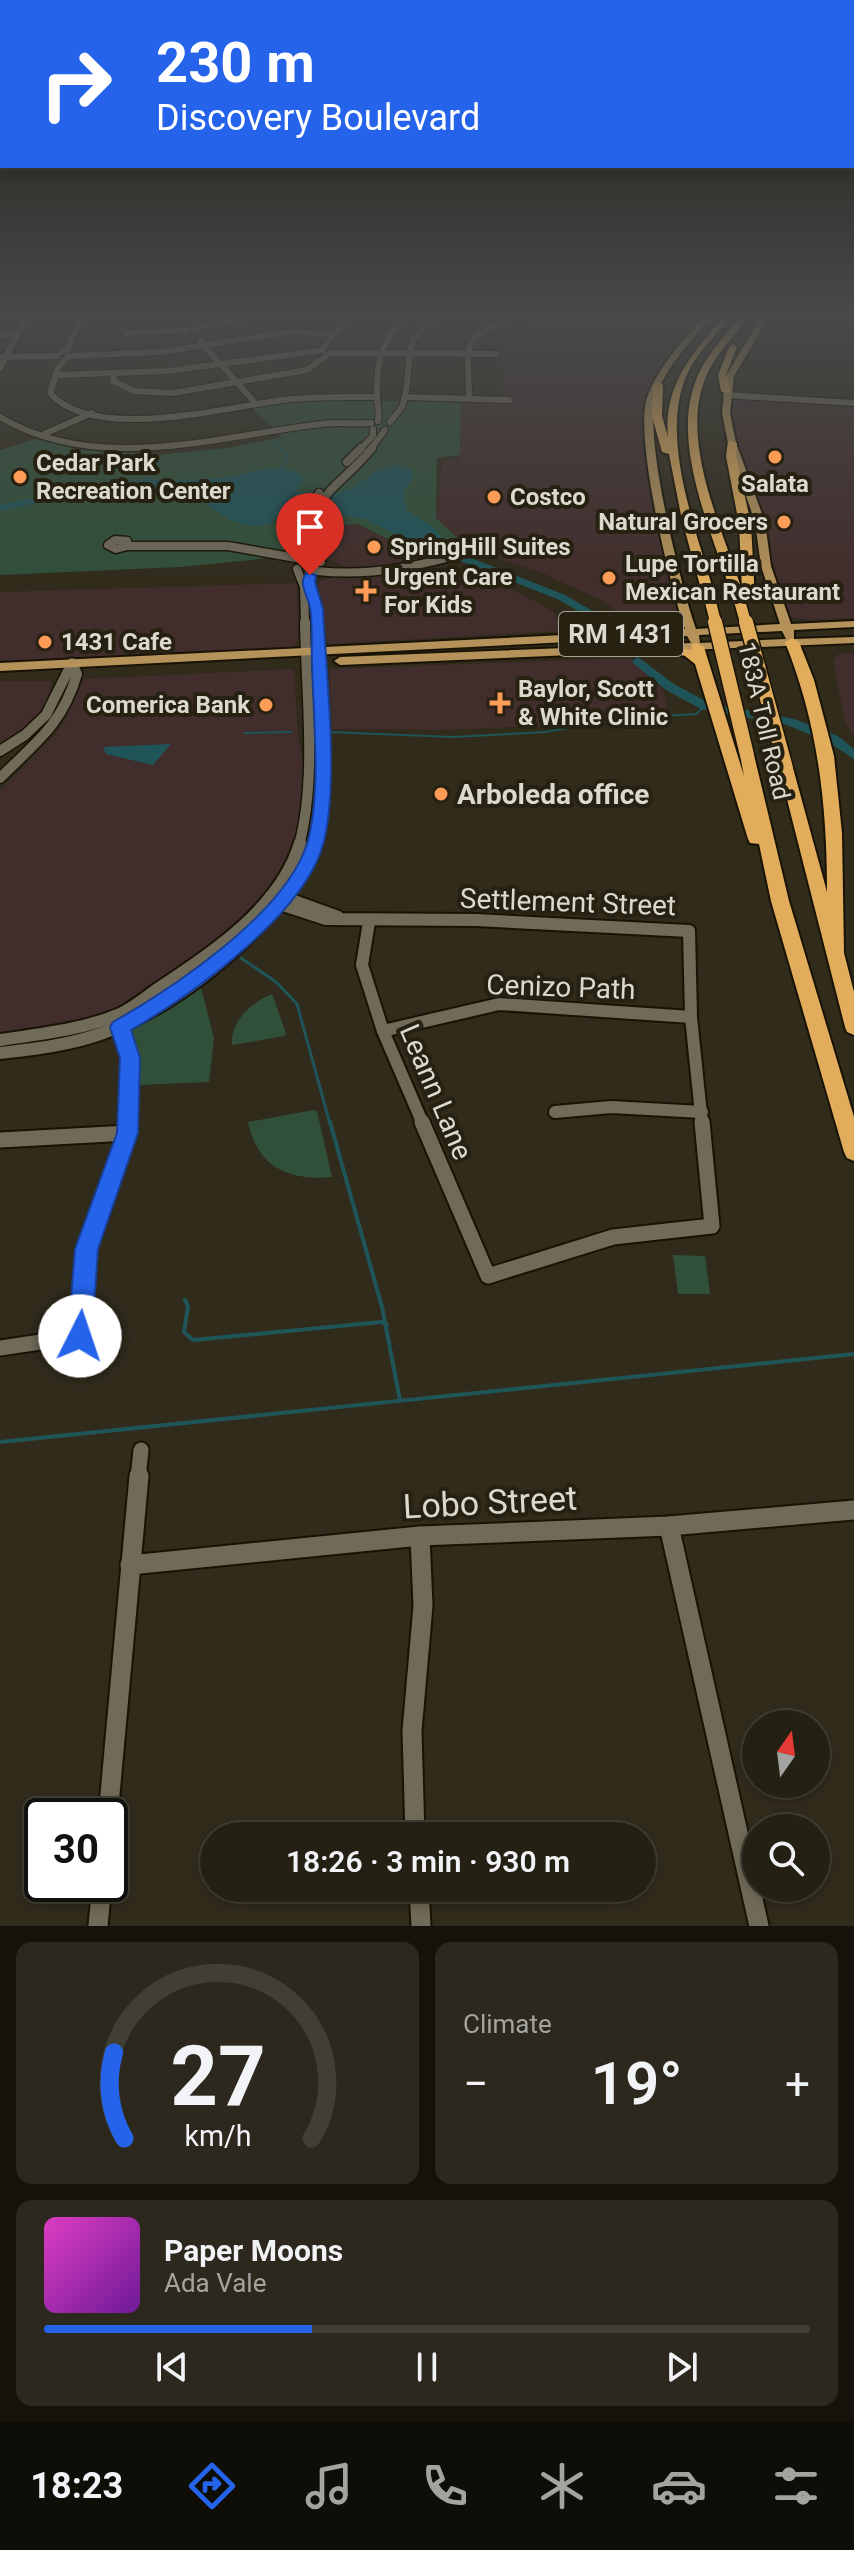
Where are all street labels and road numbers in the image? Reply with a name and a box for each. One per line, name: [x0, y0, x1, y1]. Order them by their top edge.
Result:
road number: RM 1431: [559, 612, 683, 656]
street label: 183A Toll Road: [732, 639, 796, 803]
street label: Settlement Street: [459, 882, 677, 922]
street label: Cenizo Path: [486, 968, 636, 1006]
street label: Leann Lane: [393, 1019, 479, 1165]
street label: Lobo Street: [402, 1477, 578, 1527]

